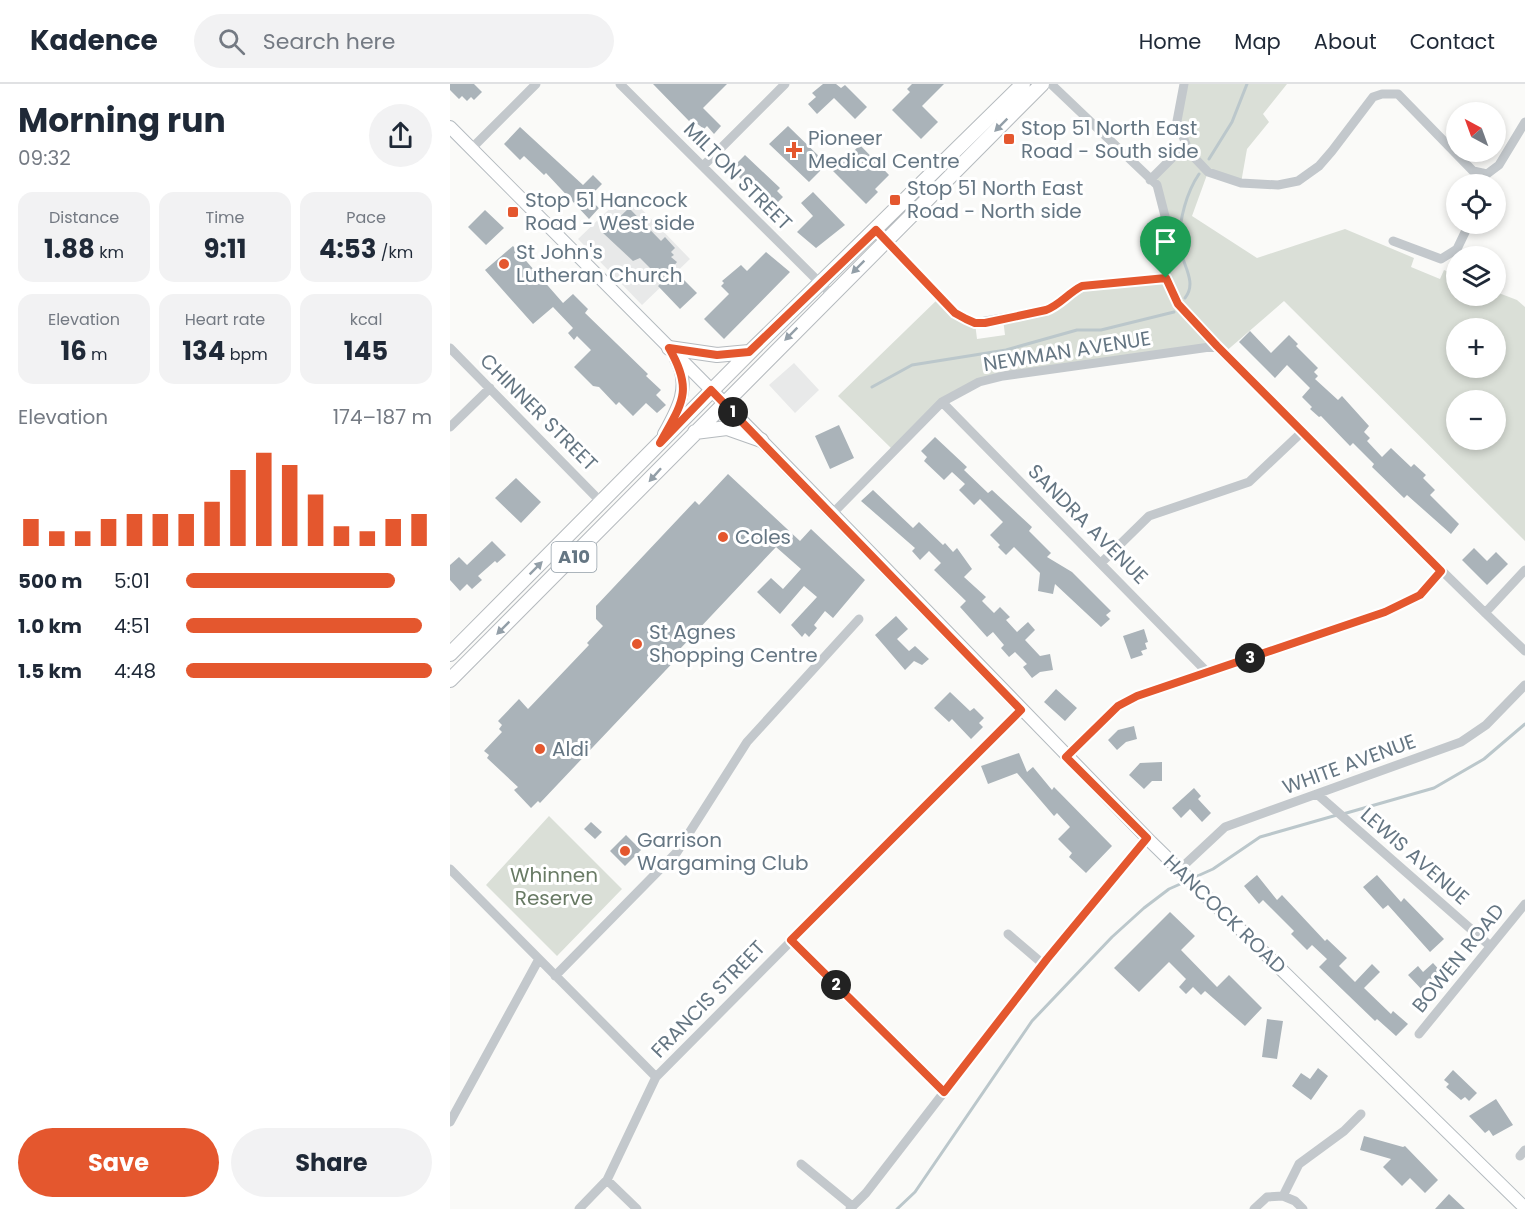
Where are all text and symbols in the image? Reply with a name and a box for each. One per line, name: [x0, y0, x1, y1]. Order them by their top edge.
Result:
search box: [194, 14, 614, 68]
text: Kadence: [30, 21, 158, 60]
icon: search: [215, 25, 248, 58]
text: Search here: [263, 26, 395, 57]
text: Home: [1139, 27, 1201, 56]
text: Map: [1234, 27, 1281, 56]
text: About: [1314, 27, 1377, 56]
text: Contact: [1410, 27, 1495, 56]
text: Morning run: [18, 97, 226, 144]
north arrow: [1446, 102, 1506, 162]
map controls: [1446, 102, 1506, 450]
button: share: [369, 104, 432, 167]
place label: Stop 51 North East Road - South side: [1021, 114, 1199, 165]
street label: MILTON STREET: [678, 116, 799, 237]
one-way arrow: [994, 118, 1008, 132]
place label: Pioneer Medical Centre: [808, 124, 960, 175]
marker: Stop 51 North East Road - South side: [1002, 132, 1016, 146]
marker: Pioneer Medical Centre: [785, 141, 803, 159]
text: 09:32: [18, 144, 71, 172]
place label: Stop 51 North East Road - North side: [907, 174, 1083, 225]
button: locate: [1446, 174, 1506, 234]
place label: Stop 51 Hancock Road - West side: [525, 186, 695, 237]
marker: Stop 51 North East Road - North side: [888, 193, 902, 207]
marker: Stop 51 Hancock Road - West side: [506, 205, 520, 219]
text: Distance: [49, 206, 119, 229]
text: Time: [206, 206, 245, 229]
text: Pace: [346, 206, 386, 229]
pin: [1140, 216, 1191, 278]
icon: arrive: [1149, 225, 1182, 258]
text: 1.88: [44, 231, 95, 267]
text: 9:11: [204, 231, 246, 267]
text: 4:53: [319, 231, 377, 267]
place label: St John's Lutheran Church: [516, 238, 682, 289]
text: km: [95, 241, 124, 264]
text: /km: [377, 241, 413, 264]
button: layers: [1446, 246, 1506, 306]
marker: St John's Lutheran Church: [497, 257, 511, 271]
one-way arrow: [851, 260, 866, 274]
text: Elevation: [48, 308, 120, 331]
text: Heart rate: [185, 308, 265, 331]
text: kcal: [350, 308, 382, 331]
button: +: [1446, 318, 1506, 378]
street label: NEWMAN AVENUE: [981, 324, 1153, 378]
one-way arrow: [785, 326, 799, 340]
text: 16: [60, 333, 87, 369]
text: 134: [182, 333, 225, 369]
text: 145: [344, 333, 388, 369]
text: m: [87, 343, 108, 366]
text: bpm: [225, 343, 268, 366]
street label: CHINNER STREET: [474, 347, 604, 477]
button: −: [1446, 390, 1506, 450]
pin: 1: [718, 397, 748, 427]
text: 1: [730, 400, 736, 423]
text: Elevation: [18, 403, 108, 431]
text: 174–187 m: [333, 403, 432, 431]
street label: SANDRA AVENUE: [1022, 458, 1154, 590]
one-way arrow: [649, 467, 662, 482]
place label: Coles: [735, 523, 791, 551]
marker: Coles: [716, 530, 730, 544]
road number: A10: [552, 542, 596, 572]
one-way arrow: [528, 561, 542, 575]
text: 500 m: [18, 567, 83, 595]
text: 5:01: [114, 567, 150, 595]
text: 1.0 km: [18, 612, 82, 640]
text: 4:51: [114, 612, 150, 640]
place label: St Agnes Shopping Centre: [649, 618, 818, 669]
one-way arrow: [495, 621, 510, 635]
marker: St Agnes Shopping Centre: [630, 637, 644, 651]
pin: 3: [1235, 643, 1265, 673]
text: 3: [1245, 646, 1255, 669]
text: 1.5 km: [18, 657, 82, 685]
text: 4:48: [114, 657, 156, 685]
street label: WHITE AVENUE: [1279, 727, 1419, 801]
place label: Aldi: [552, 735, 589, 763]
marker: Aldi: [533, 742, 547, 756]
street label: LEWIS AVENUE: [1355, 801, 1475, 911]
place label: Garrison Wargaming Club: [637, 826, 808, 877]
marker: Garrison Wargaming Club: [618, 844, 632, 858]
street label: HANCOCK ROAD: [1157, 848, 1293, 980]
park label: Whinnen Reserve: [510, 861, 598, 912]
street label: BOWEN ROAD: [1405, 898, 1511, 1018]
street label: FRANCIS STREET: [645, 934, 771, 1064]
pin: 2: [821, 970, 851, 1000]
text: 2: [831, 973, 841, 996]
button: Save: [18, 1128, 219, 1197]
button: Share: [231, 1128, 432, 1197]

